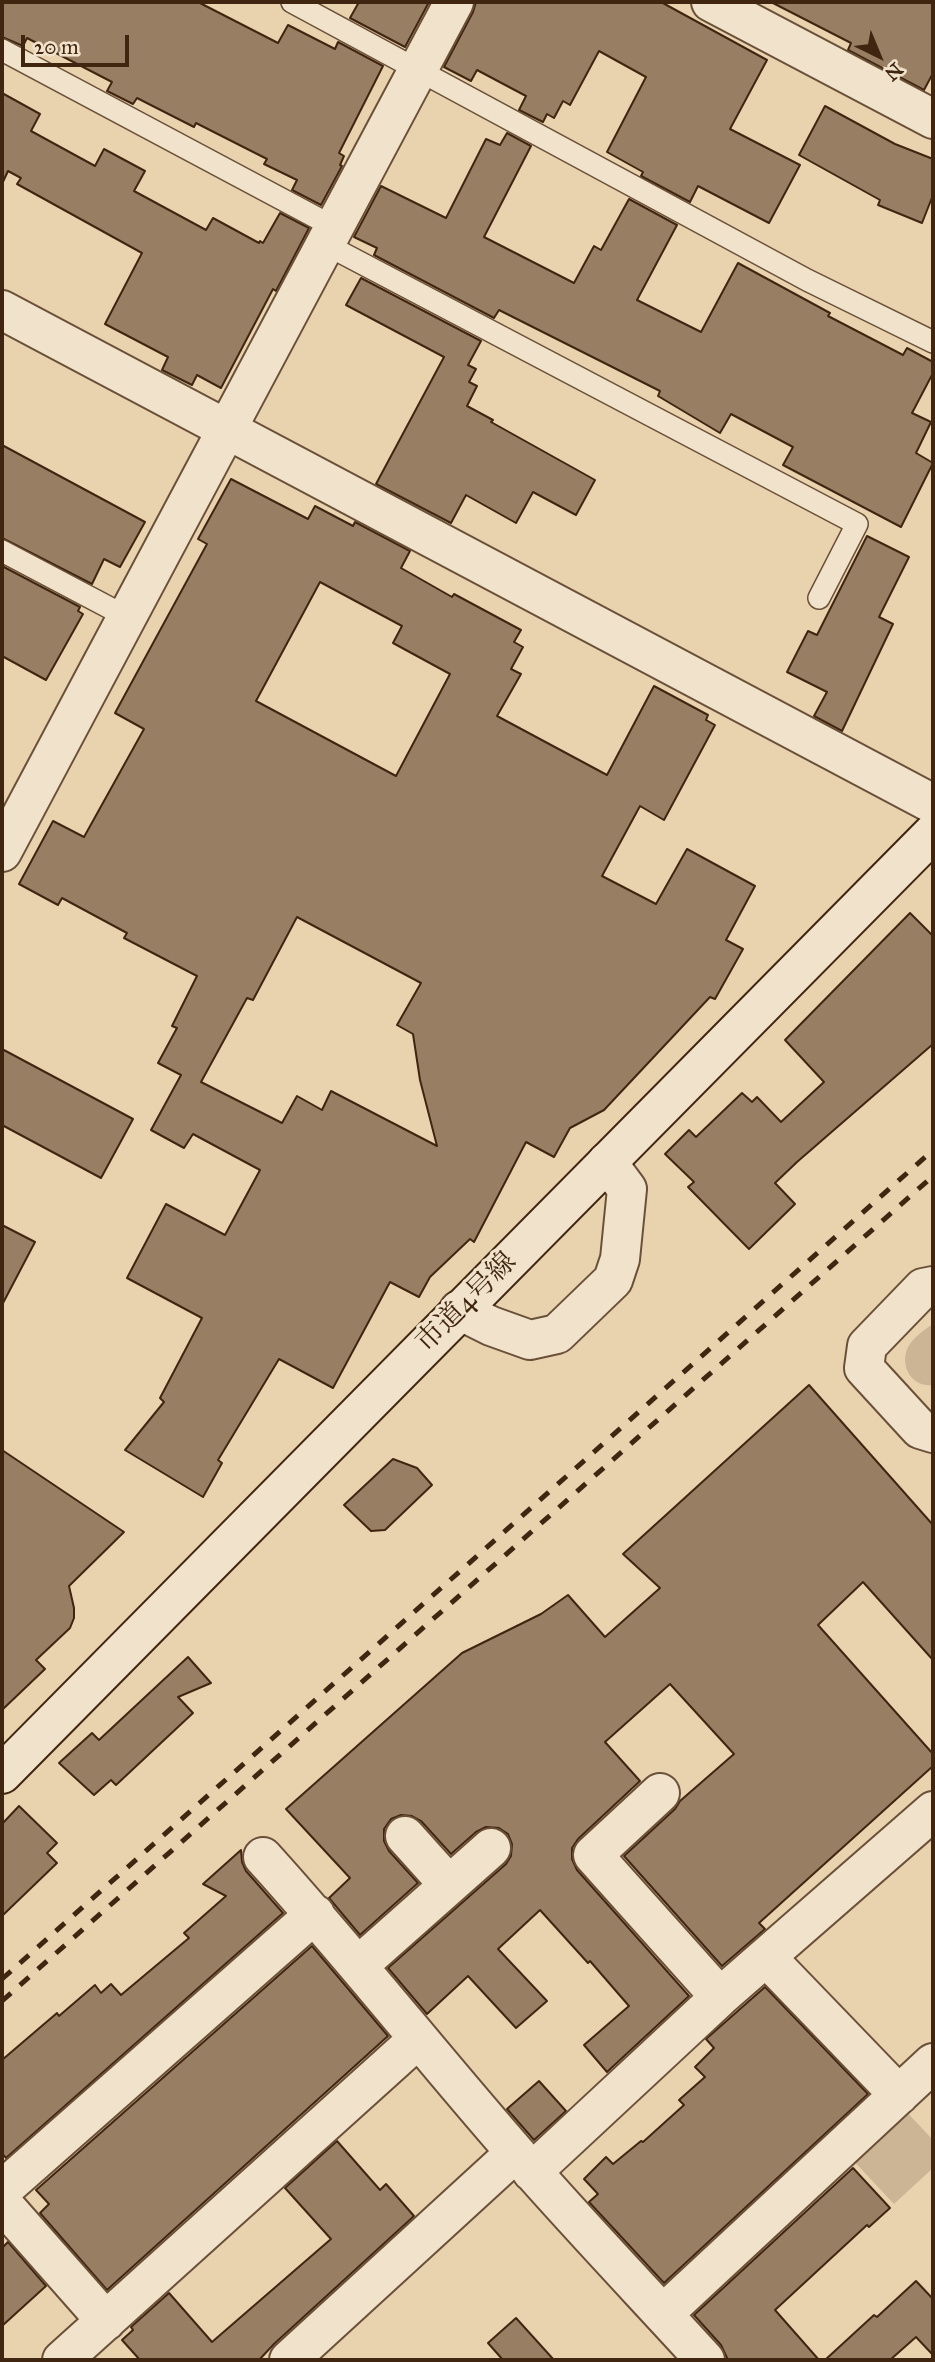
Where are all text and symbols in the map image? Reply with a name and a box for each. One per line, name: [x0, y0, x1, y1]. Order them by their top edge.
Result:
scale bar: [24, 21, 133, 65]
north arrow: [844, 21, 914, 91]
text: 20 m: [34, 34, 79, 60]
text: N: [880, 58, 907, 86]
street label: 市道4号線: [410, 1246, 524, 1360]

